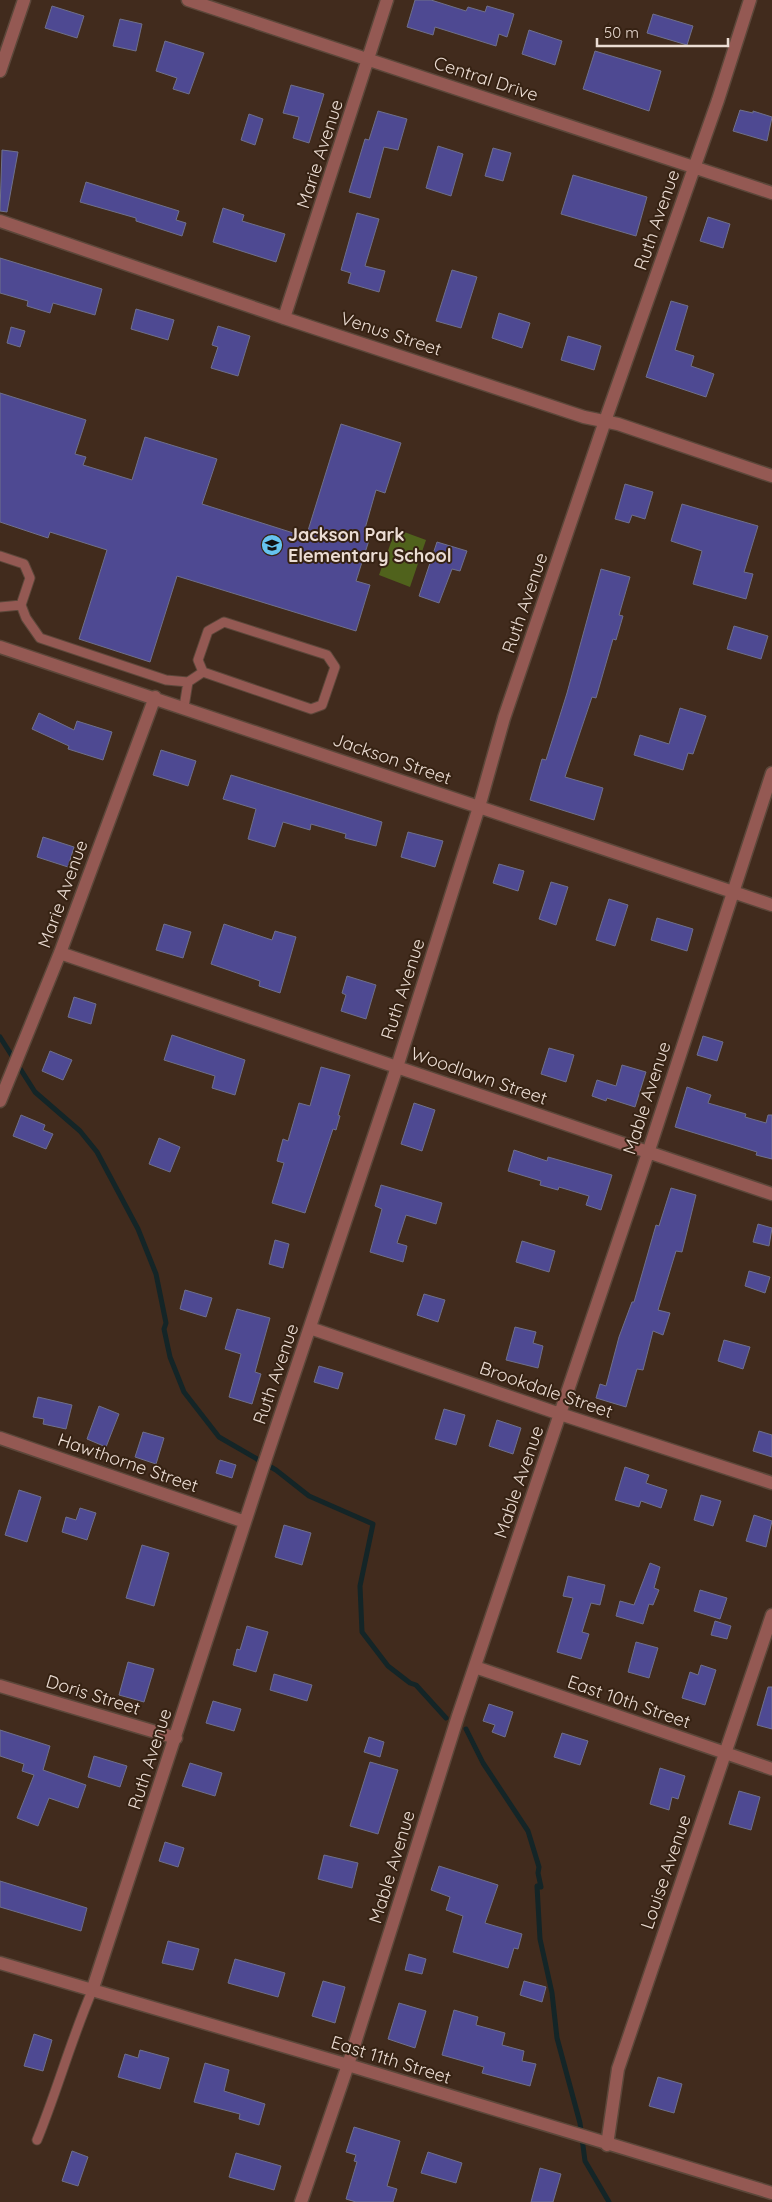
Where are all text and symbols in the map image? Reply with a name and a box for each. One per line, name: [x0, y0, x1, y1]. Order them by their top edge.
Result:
scale bar: [597, 15, 728, 47]
text: 50 m: [604, 23, 639, 42]
street label: Central Drive: [431, 51, 541, 106]
street label: Marie Avenue: [291, 96, 348, 211]
street label: Ruth Avenue: [629, 166, 684, 273]
street label: Venus Street: [338, 306, 445, 361]
place label: Jackson Park Elementary School: [288, 523, 452, 567]
school or university icon: Jackson Park Elementary School: [260, 533, 284, 557]
street label: Ruth Avenue: [497, 549, 552, 656]
street label: Jackson Street: [330, 727, 454, 790]
street label: Marie Avenue: [32, 837, 93, 951]
street label: Ruth Avenue: [375, 935, 430, 1042]
street label: Mable Avenue: [617, 1039, 676, 1157]
street label: Woodlawn Street: [408, 1041, 550, 1110]
street label: Ruth Avenue: [248, 1320, 303, 1427]
street label: Brookdale Street: [477, 1356, 616, 1423]
street label: Mable Avenue: [489, 1423, 548, 1541]
street label: Hawthorne Street: [55, 1428, 201, 1497]
street label: Doris Street: [43, 1669, 143, 1720]
street label: East 10th Street: [565, 1670, 694, 1733]
street label: Ruth Avenue: [122, 1705, 177, 1812]
street label: Mable Avenue: [363, 1807, 420, 1926]
street label: Louise Avenue: [635, 1812, 696, 1932]
street label: East 11th Street: [328, 2030, 454, 2089]

